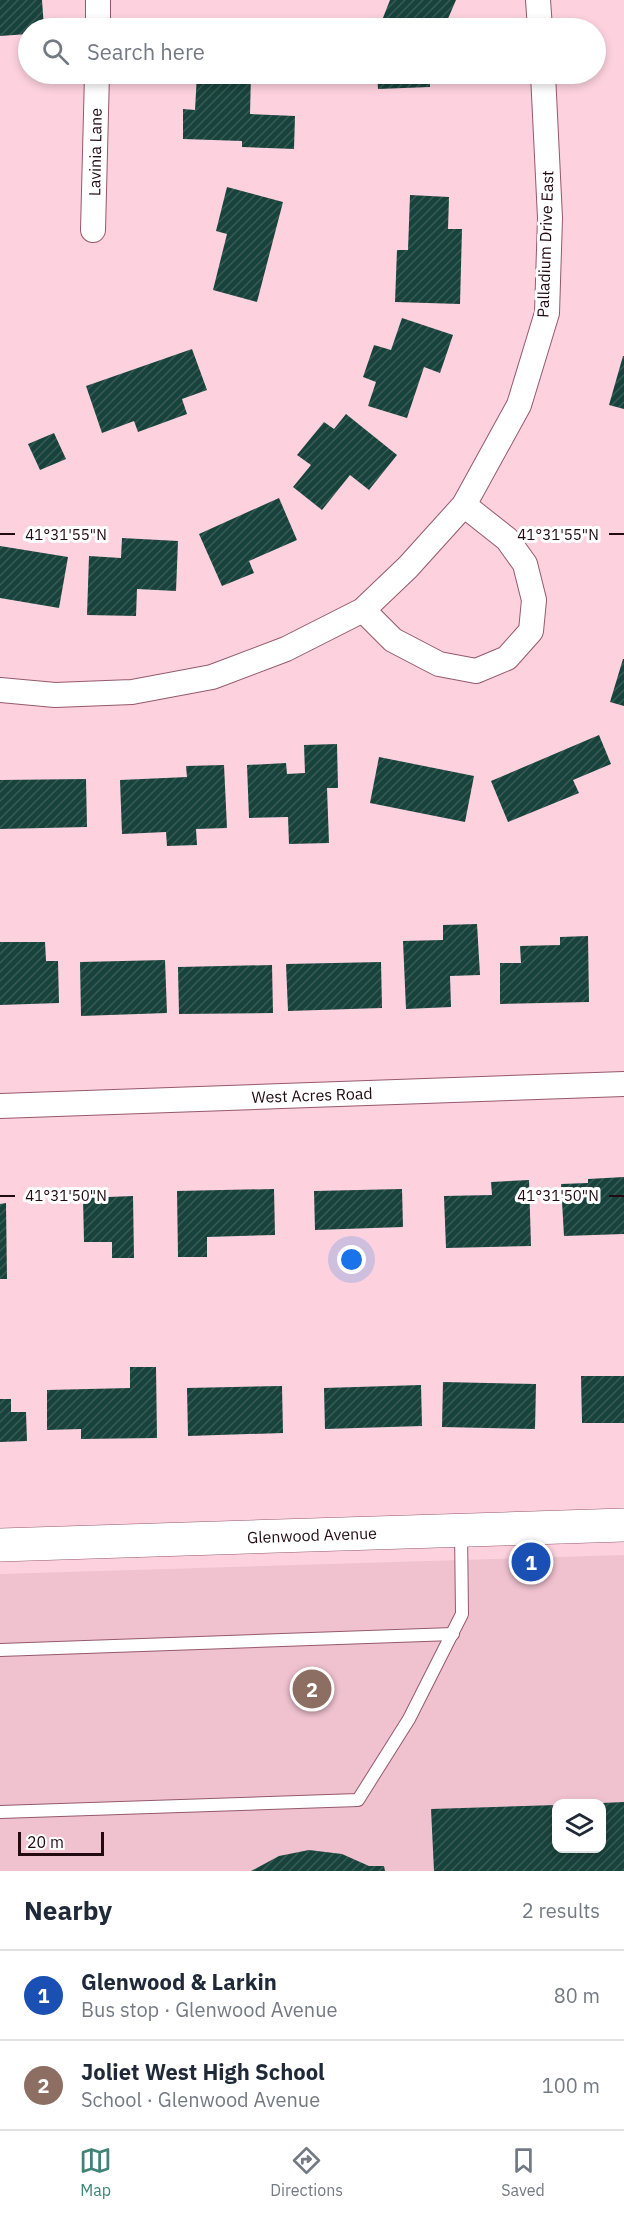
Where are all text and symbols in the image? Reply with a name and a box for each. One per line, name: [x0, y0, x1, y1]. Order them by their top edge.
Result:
search box: [18, 18, 606, 84]
icon: search: [39, 35, 72, 68]
text: Search here: [87, 37, 205, 66]
street label: Lavinia Lane: [84, 108, 106, 196]
street label: Palladium Drive East: [532, 170, 558, 318]
text: 41°31'55"N: [25, 525, 107, 544]
text: 41°31'55"N: [517, 525, 599, 544]
street label: West Acres Road: [251, 1083, 373, 1107]
text: 41°31'50"N: [25, 1186, 107, 1205]
text: 41°31'50"N: [517, 1186, 599, 1205]
your location: [337, 1245, 366, 1274]
street label: Glenwood Avenue: [247, 1523, 377, 1547]
pin: 1: [512, 1540, 550, 1584]
pin: 2: [292, 1666, 332, 1712]
map controls: [552, 1799, 606, 1853]
button: layers: [552, 1799, 606, 1853]
scale bar: [18, 1829, 104, 1856]
text: 20 m: [27, 1832, 64, 1852]
text: Nearby: [24, 1893, 112, 1927]
text: 2 results: [522, 1897, 600, 1924]
text: Glenwood & Larkin: [81, 1967, 277, 1996]
text: 1: [38, 1982, 50, 2009]
text: 80 m: [554, 1982, 600, 2009]
text: Bus stop · Glenwood Avenue: [81, 1996, 338, 2023]
text: Joliet West High School: [81, 2057, 325, 2086]
text: 2: [38, 2072, 50, 2099]
text: 100 m: [542, 2072, 600, 2099]
text: School · Glenwood Avenue: [81, 2086, 320, 2113]
tab: Map: [79, 2144, 112, 2200]
tab: Directions: [270, 2144, 343, 2200]
tab: Saved: [501, 2144, 545, 2200]

